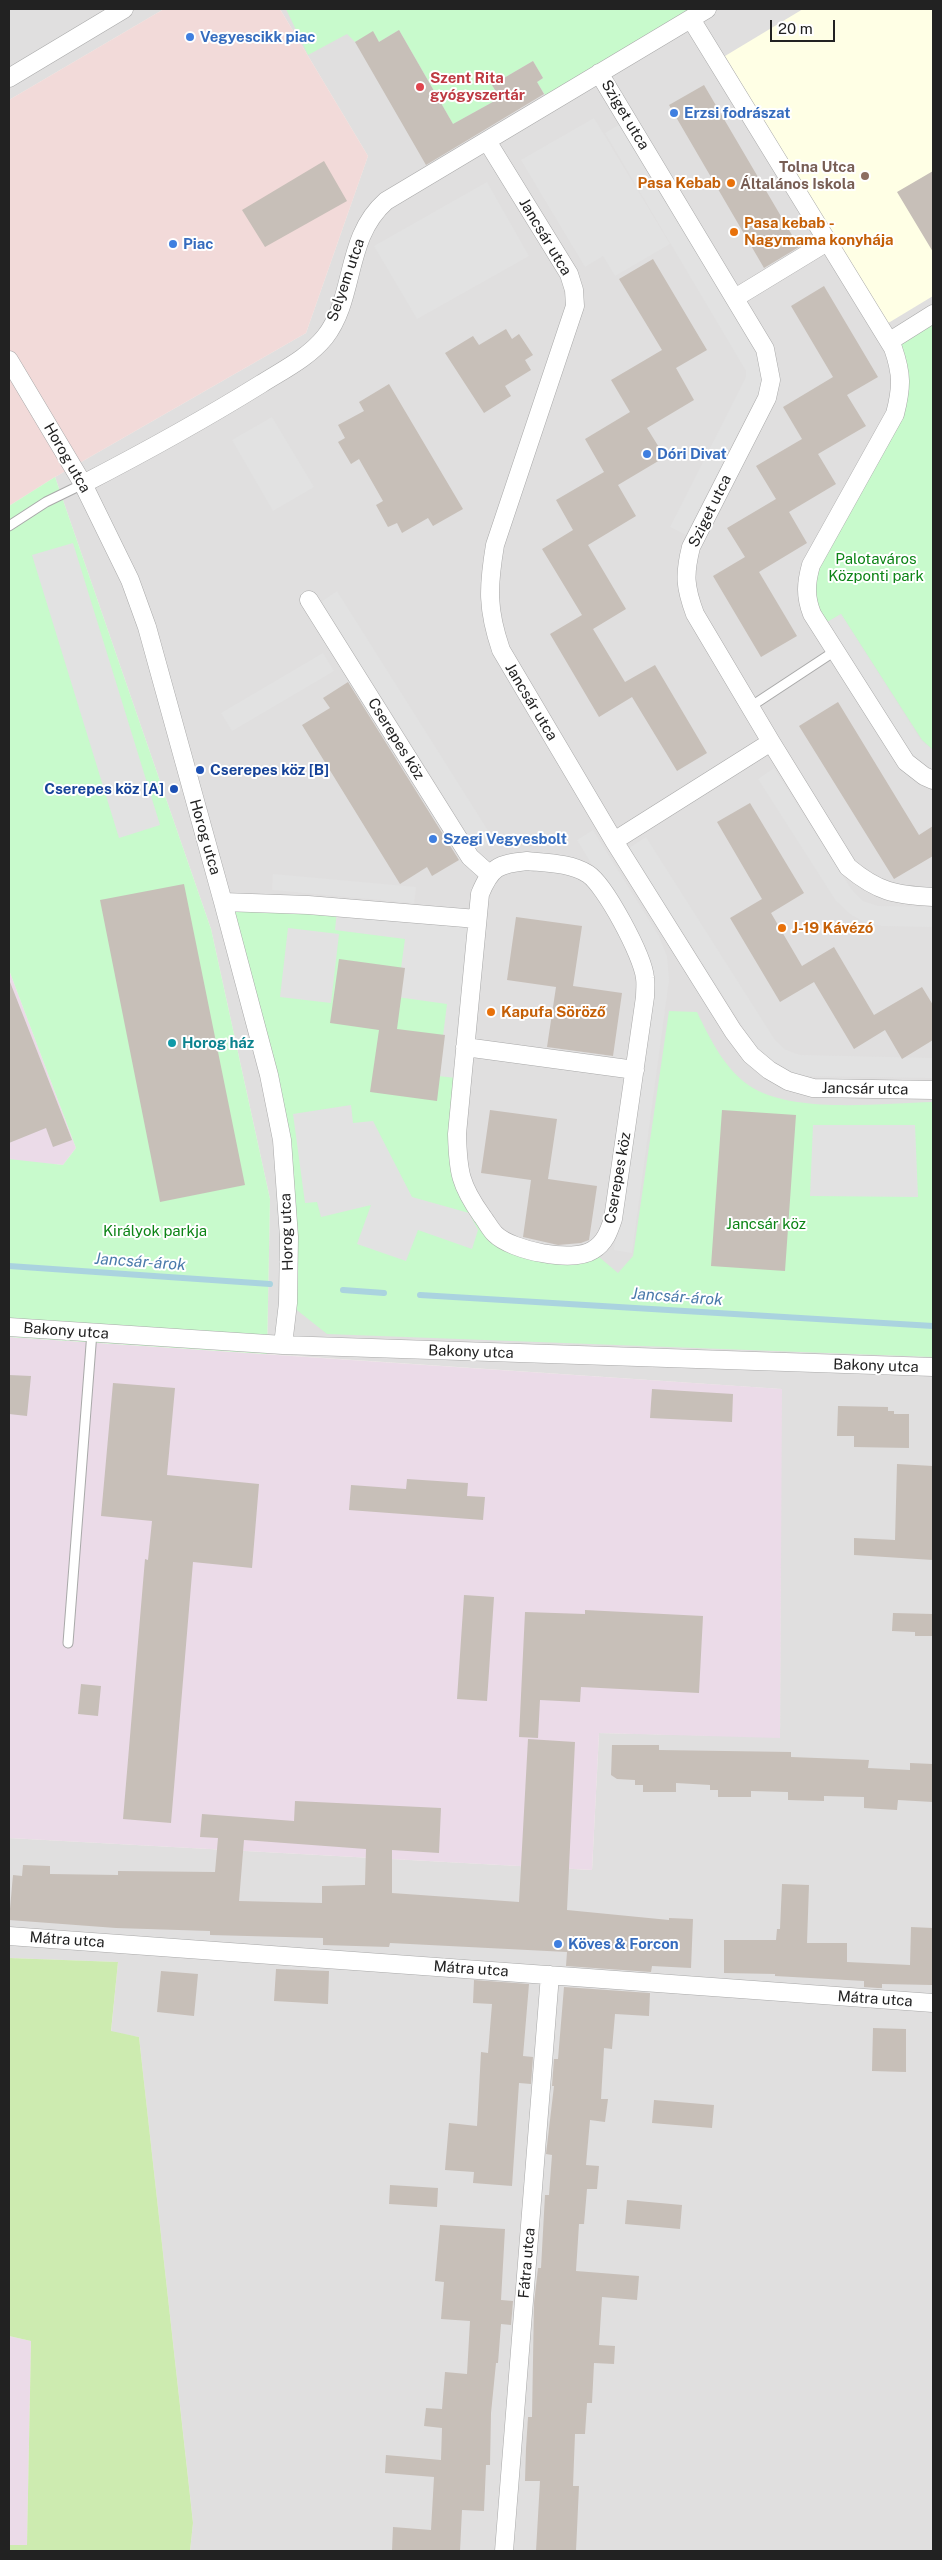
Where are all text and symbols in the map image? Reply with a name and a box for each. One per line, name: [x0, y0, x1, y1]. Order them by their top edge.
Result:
scale bar: [772, 10, 837, 42]
text: 20 m: [778, 20, 813, 37]
place label: Vegyescikk piac: [200, 28, 315, 46]
marker: Vegyescikk piac: [184, 31, 196, 43]
place label: Szent Rita gyógyszertár: [430, 69, 525, 104]
street label: Sziget utca: [597, 77, 653, 153]
marker: Szent Rita gyógyszertár: [414, 81, 426, 93]
place label: Erzsi fodrászat: [684, 104, 791, 122]
marker: Erzsi fodrászat: [668, 107, 680, 119]
place label: Tolna Utca Általános Iskola: [740, 158, 855, 193]
marker: Tolna Utca Általános Iskola: [859, 170, 871, 182]
place label: Pasa Kebab: [638, 174, 721, 192]
marker: Pasa Kebab: [725, 177, 737, 189]
street label: Jancsár utca: [515, 195, 575, 279]
place label: Pasa kebab - Nagymama konyhája: [744, 214, 894, 249]
marker: Pasa kebab - Nagymama konyhája: [728, 226, 740, 238]
place label: Piac: [183, 235, 213, 253]
street label: Selyem utca: [323, 236, 369, 324]
marker: Piac: [167, 238, 179, 250]
street label: Horog utca: [40, 420, 94, 496]
place label: Dóri Divat: [657, 445, 727, 463]
marker: Dóri Divat: [641, 448, 653, 460]
street label: Sziget utca: [685, 472, 735, 550]
park label: Palotaváros Központi park: [828, 550, 924, 585]
street label: Jancsár utca: [501, 660, 561, 744]
street label: Cserepes köz: [364, 695, 428, 783]
place label: Cserepes köz [B]: [210, 761, 329, 779]
marker: Cserepes köz [B]: [194, 764, 206, 776]
place label: Cserepes köz [A]: [44, 780, 164, 798]
marker: Cserepes köz [A]: [168, 783, 180, 795]
street label: Horog utca: [186, 797, 224, 877]
place label: Szegi Vegyesbolt: [443, 830, 567, 848]
marker: Szegi Vegyesbolt: [427, 833, 439, 845]
place label: J-19 Kávézó: [792, 919, 873, 937]
marker: J-19 Kávézó: [776, 922, 788, 934]
place label: Kapufa Söröző: [501, 1003, 606, 1021]
marker: Kapufa Söröző: [485, 1006, 497, 1018]
place label: Horog ház: [182, 1034, 254, 1052]
marker: Horog ház: [166, 1037, 178, 1049]
street label: Jancsár utca: [821, 1079, 909, 1099]
street label: Cserepes köz: [601, 1131, 635, 1225]
street label: Horog utca: [277, 1193, 297, 1271]
park label: Jancsár köz: [726, 1215, 806, 1233]
park label: Királyok parkja: [103, 1222, 207, 1240]
water label: Jancsár-árok: [94, 1249, 186, 1275]
water label: Jancsár-árok: [631, 1284, 723, 1310]
street label: Bakony utca: [23, 1319, 109, 1343]
street label: Bakony utca: [428, 1342, 514, 1362]
street label: Bakony utca: [833, 1356, 919, 1376]
street label: Mátra utca: [29, 1928, 105, 1952]
place label: Köves & Forcon: [568, 1935, 679, 1953]
marker: Köves & Forcon: [552, 1938, 564, 1950]
street label: Mátra utca: [433, 1957, 509, 1981]
street label: Mátra utca: [837, 1987, 913, 2011]
street label: Fátra utca: [515, 2227, 539, 2299]

